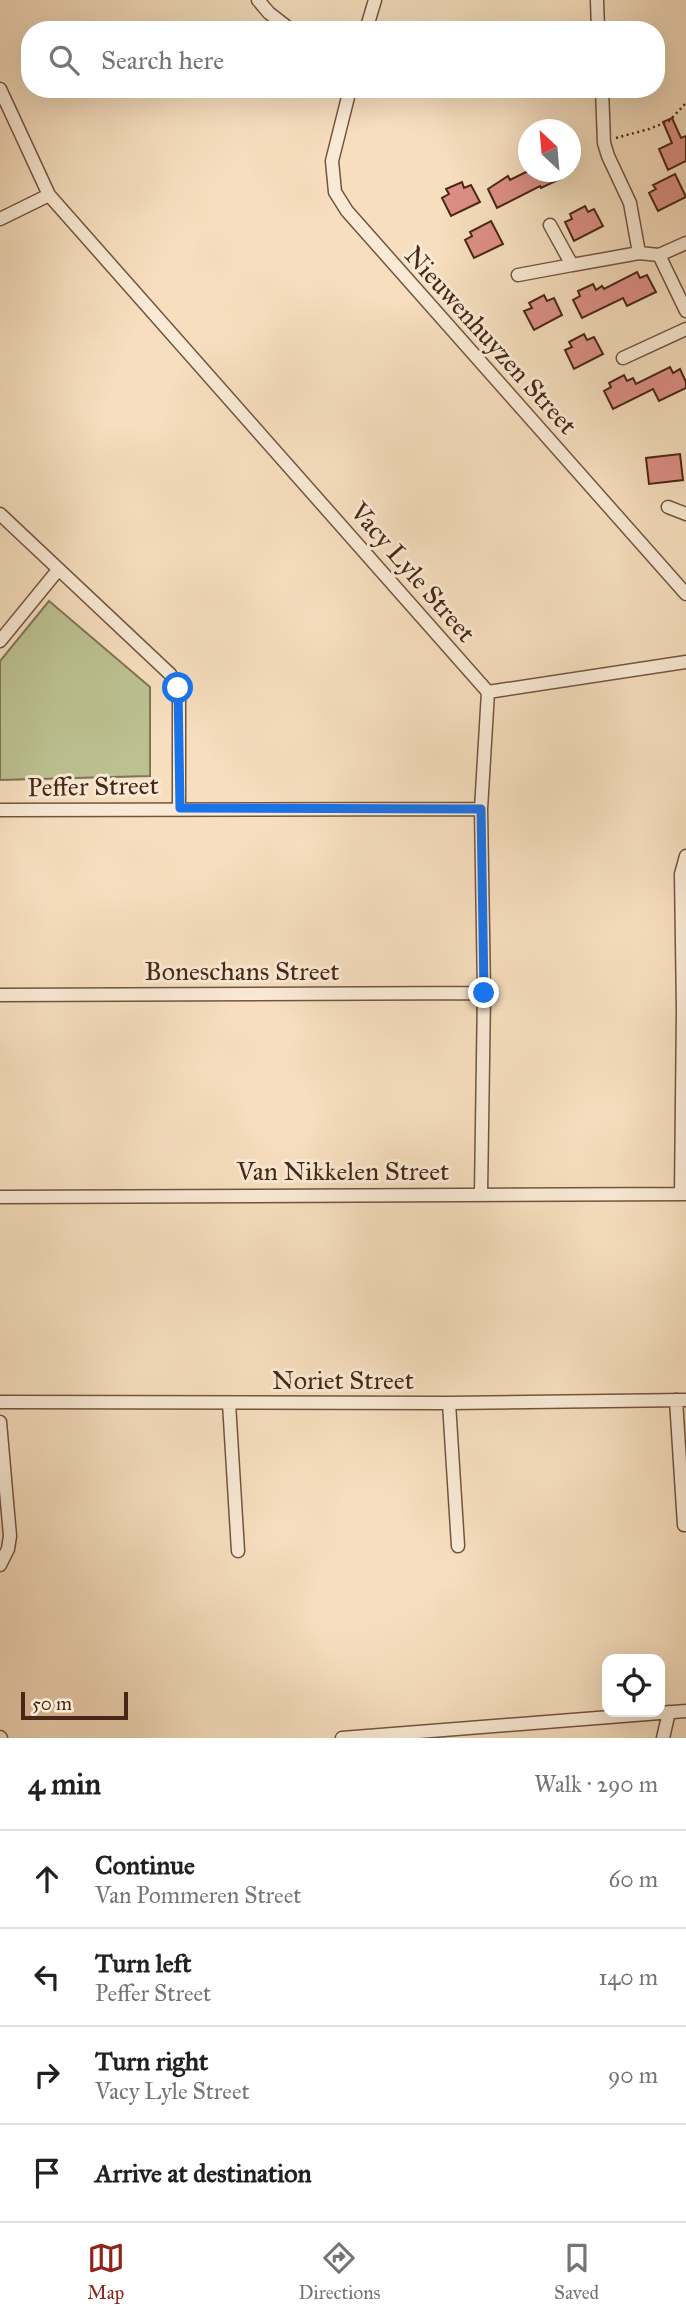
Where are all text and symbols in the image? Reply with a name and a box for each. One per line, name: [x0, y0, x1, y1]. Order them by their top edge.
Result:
search box: [21, 21, 665, 98]
icon: search: [45, 41, 83, 79]
text: Search here: [101, 44, 224, 76]
north arrow: [518, 119, 581, 182]
street label: Nieuwenhuyzen Street: [398, 239, 584, 441]
street label: Vacy Lyle Street: [343, 495, 482, 648]
route start: [162, 672, 193, 703]
street label: Peffer Street: [27, 769, 159, 803]
street label: Boneschans Street: [144, 955, 340, 987]
route end: [468, 977, 499, 1008]
street label: Van Nikkelen Street: [236, 1155, 449, 1187]
street label: Noriet Street: [272, 1364, 414, 1396]
map controls: [602, 1654, 665, 1717]
button: locate: [602, 1654, 665, 1717]
scale bar: [21, 1689, 128, 1721]
text: 50 m: [32, 1692, 72, 1715]
text: 4 min: [28, 1766, 101, 1802]
text: Walk · 290 m: [534, 1770, 658, 1798]
text: Continue: [95, 1849, 195, 1881]
icon: ahead: [28, 1860, 66, 1898]
text: 60 m: [609, 1865, 658, 1893]
text: Van Pommeren Street: [95, 1881, 301, 1909]
text: Turn left: [95, 1947, 191, 1979]
icon: left: [28, 1958, 66, 1996]
text: 140 m: [598, 1963, 658, 1991]
text: Peffer Street: [95, 1979, 211, 2007]
text: Turn right: [95, 2045, 208, 2077]
icon: right: [28, 2056, 66, 2094]
text: 90 m: [608, 2061, 658, 2089]
text: Vacy Lyle Street: [95, 2077, 250, 2105]
icon: arrive: [28, 2154, 66, 2192]
text: Arrive at destination: [95, 2157, 312, 2189]
tab: Map: [87, 2239, 125, 2304]
tab: Directions: [298, 2239, 380, 2304]
tab: Saved: [554, 2239, 599, 2304]

